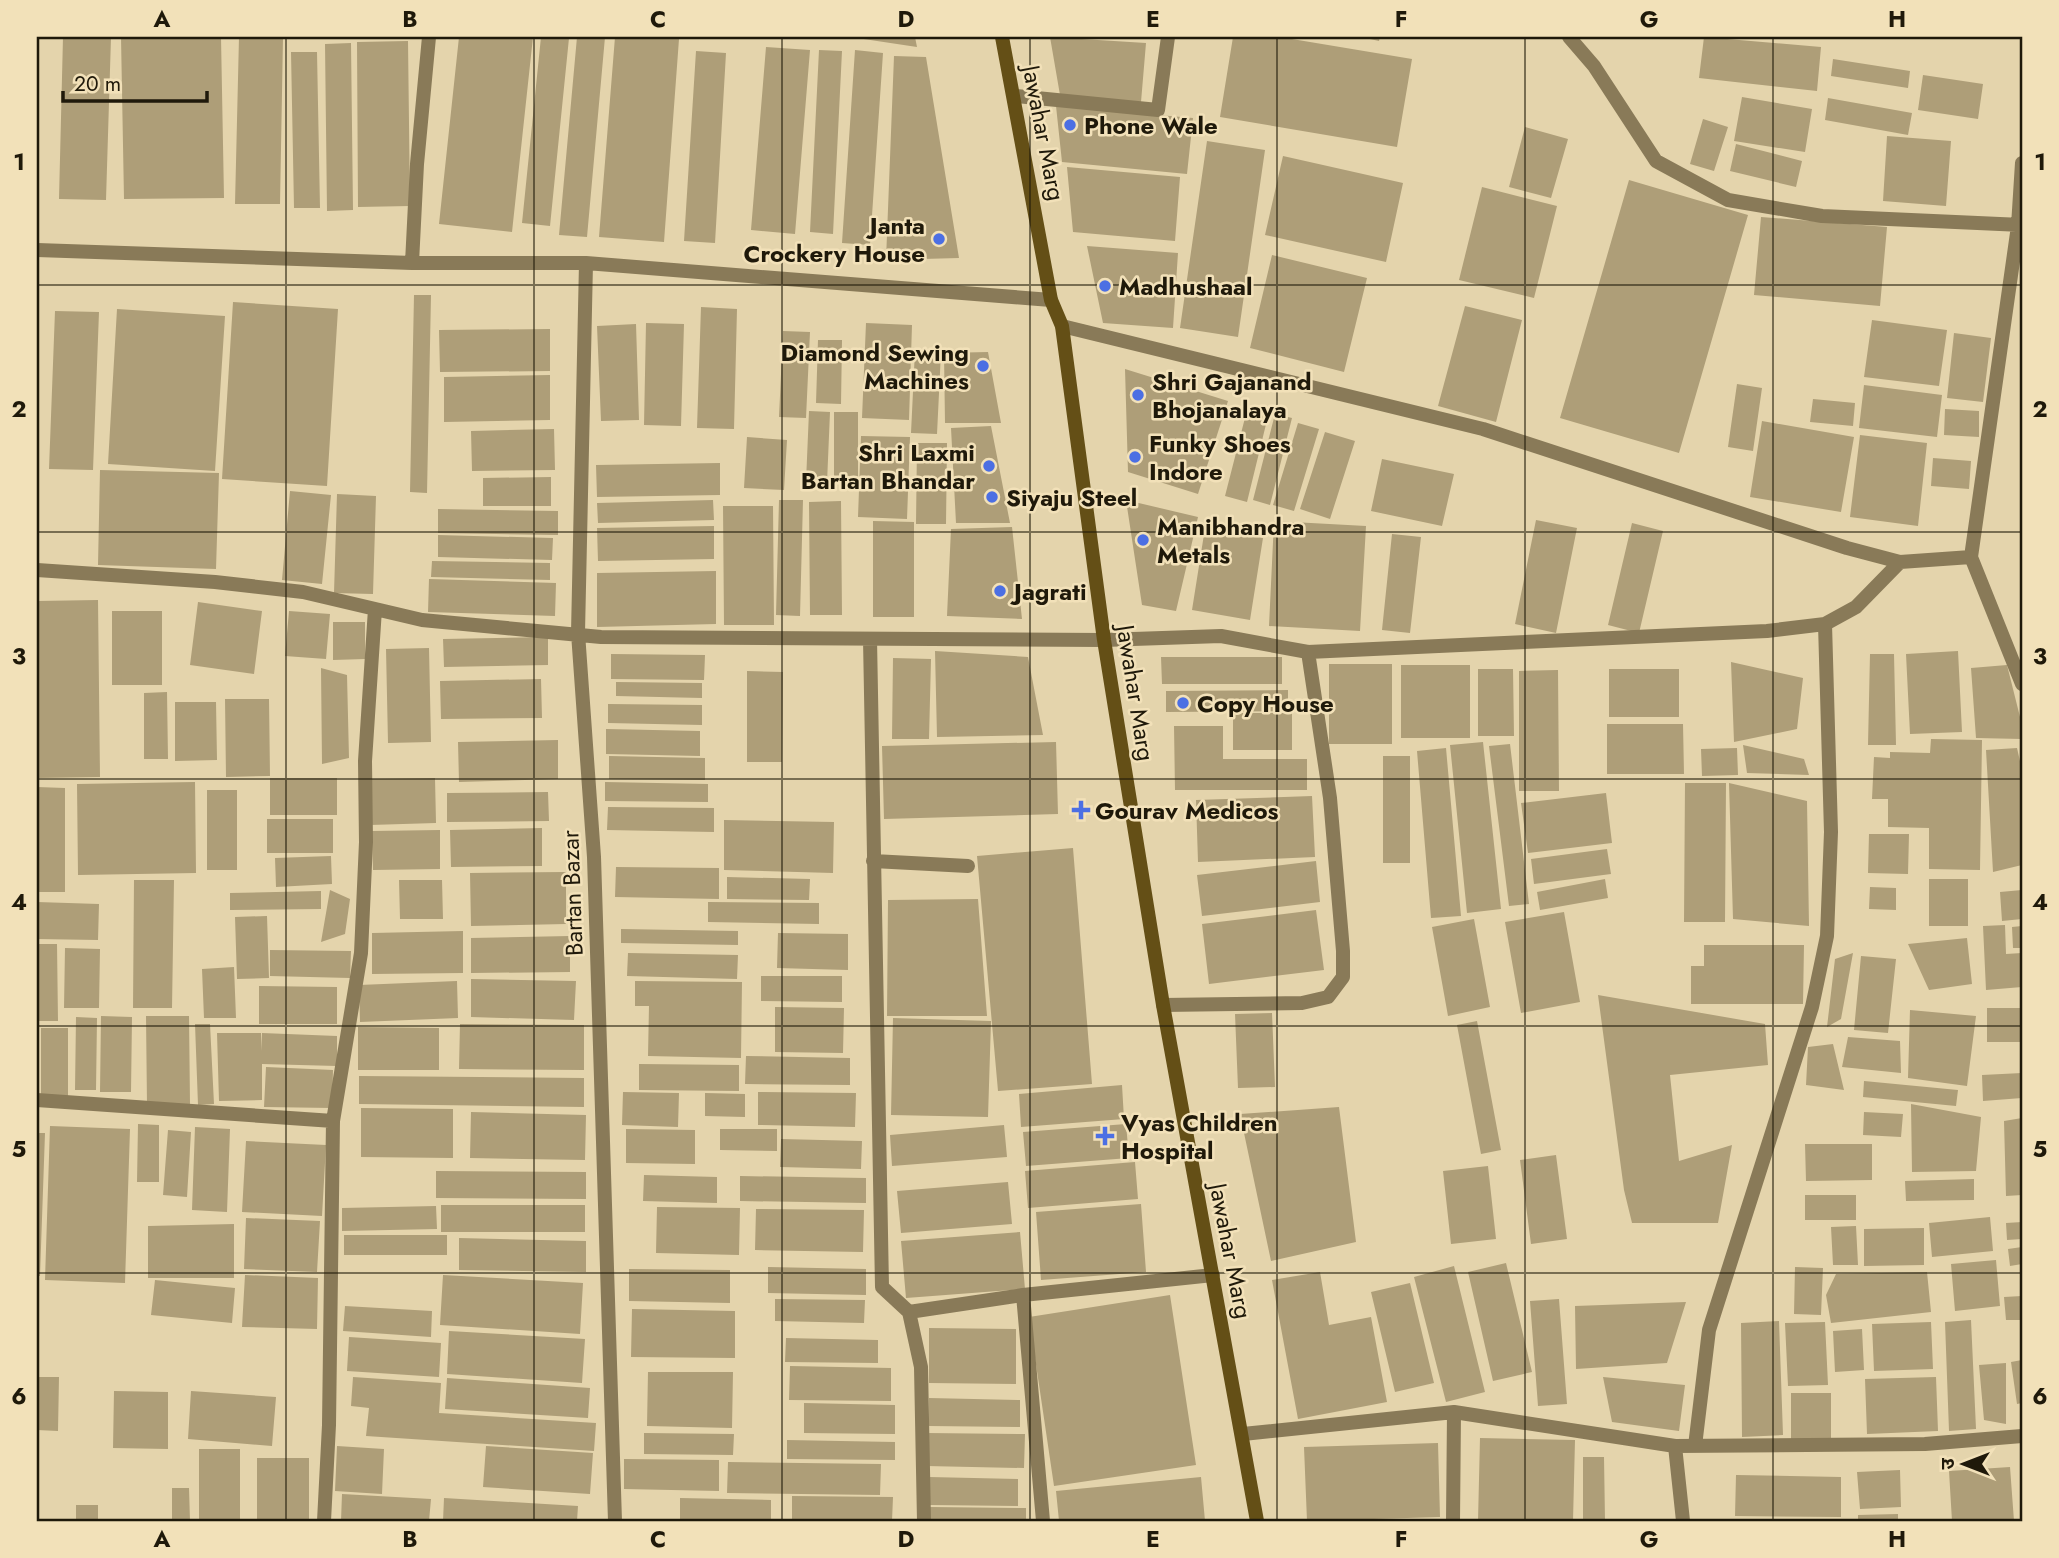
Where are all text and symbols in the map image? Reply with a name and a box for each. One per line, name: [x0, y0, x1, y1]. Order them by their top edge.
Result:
text: A: [153, 2, 171, 36]
text: B: [402, 2, 418, 36]
text: C: [650, 2, 666, 36]
text: D: [898, 2, 915, 36]
text: E: [1146, 2, 1160, 36]
text: F: [1395, 2, 1407, 36]
text: G: [1640, 2, 1658, 36]
text: H: [1888, 2, 1906, 36]
street label: Jawahar Marg: [1013, 59, 1074, 204]
scale bar: [63, 60, 206, 104]
text: 20 m: [74, 69, 121, 99]
place label: Phone Wale: [1084, 108, 1218, 143]
marker: Phone Wale: [1062, 117, 1078, 133]
text: 1: [13, 145, 25, 179]
text: 1: [2034, 145, 2046, 179]
place label: Janta Crockery House: [744, 208, 925, 271]
marker: Janta Crockery House: [931, 231, 947, 247]
place label: Madhushaal: [1119, 269, 1253, 304]
marker: Madhushaal: [1097, 278, 1113, 294]
place label: Diamond Sewing Machines: [780, 335, 969, 398]
marker: Diamond Sewing Machines: [975, 358, 991, 374]
place label: Shri Gajanand Bhojanalaya: [1152, 364, 1312, 427]
marker: Shri Gajanand Bhojanalaya: [1130, 387, 1146, 403]
text: 2: [11, 392, 27, 426]
text: 2: [2032, 392, 2048, 426]
place label: Funky Shoes Indore: [1149, 426, 1291, 489]
place label: Shri Laxmi Bartan Bhandar: [801, 435, 975, 498]
marker: Funky Shoes Indore: [1127, 449, 1143, 465]
marker: Shri Laxmi Bartan Bhandar: [981, 458, 997, 474]
place label: Siyaju Steel: [1006, 480, 1137, 515]
marker: Siyaju Steel: [984, 489, 1000, 505]
place label: Manibhandra Metals: [1157, 509, 1305, 572]
marker: Manibhandra Metals: [1135, 532, 1151, 548]
place label: Jagrati: [1010, 574, 1087, 609]
marker: Jagrati: [992, 583, 1008, 599]
street label: Jawahar Marg: [1108, 620, 1164, 763]
text: 3: [12, 639, 26, 673]
text: 3: [2033, 639, 2047, 673]
place label: Copy House: [1197, 686, 1334, 721]
marker: Copy House: [1175, 695, 1191, 711]
place label: Gourav Medicos: [1095, 793, 1279, 828]
marker: Gourav Medicos: [1073, 802, 1089, 818]
street label: Bartan Bazar: [552, 829, 592, 957]
text: 4: [11, 885, 27, 919]
text: 4: [2032, 885, 2048, 919]
place label: Vyas Children Hospital: [1120, 1105, 1278, 1168]
marker: Vyas Children Hospital: [1095, 1126, 1115, 1146]
text: 5: [12, 1132, 26, 1166]
text: 5: [2033, 1132, 2047, 1166]
street label: Jawahar Marg: [1200, 1177, 1261, 1322]
text: 6: [11, 1379, 27, 1413]
text: 6: [2032, 1379, 2048, 1413]
north arrow: [1930, 1428, 2000, 1498]
text: उ: [1934, 1458, 1961, 1470]
text: A: [153, 1522, 171, 1556]
text: B: [402, 1522, 418, 1556]
text: C: [650, 1522, 666, 1556]
text: D: [898, 1522, 915, 1556]
text: E: [1146, 1522, 1160, 1556]
text: F: [1395, 1522, 1407, 1556]
text: G: [1640, 1522, 1658, 1556]
text: H: [1888, 1522, 1906, 1556]

